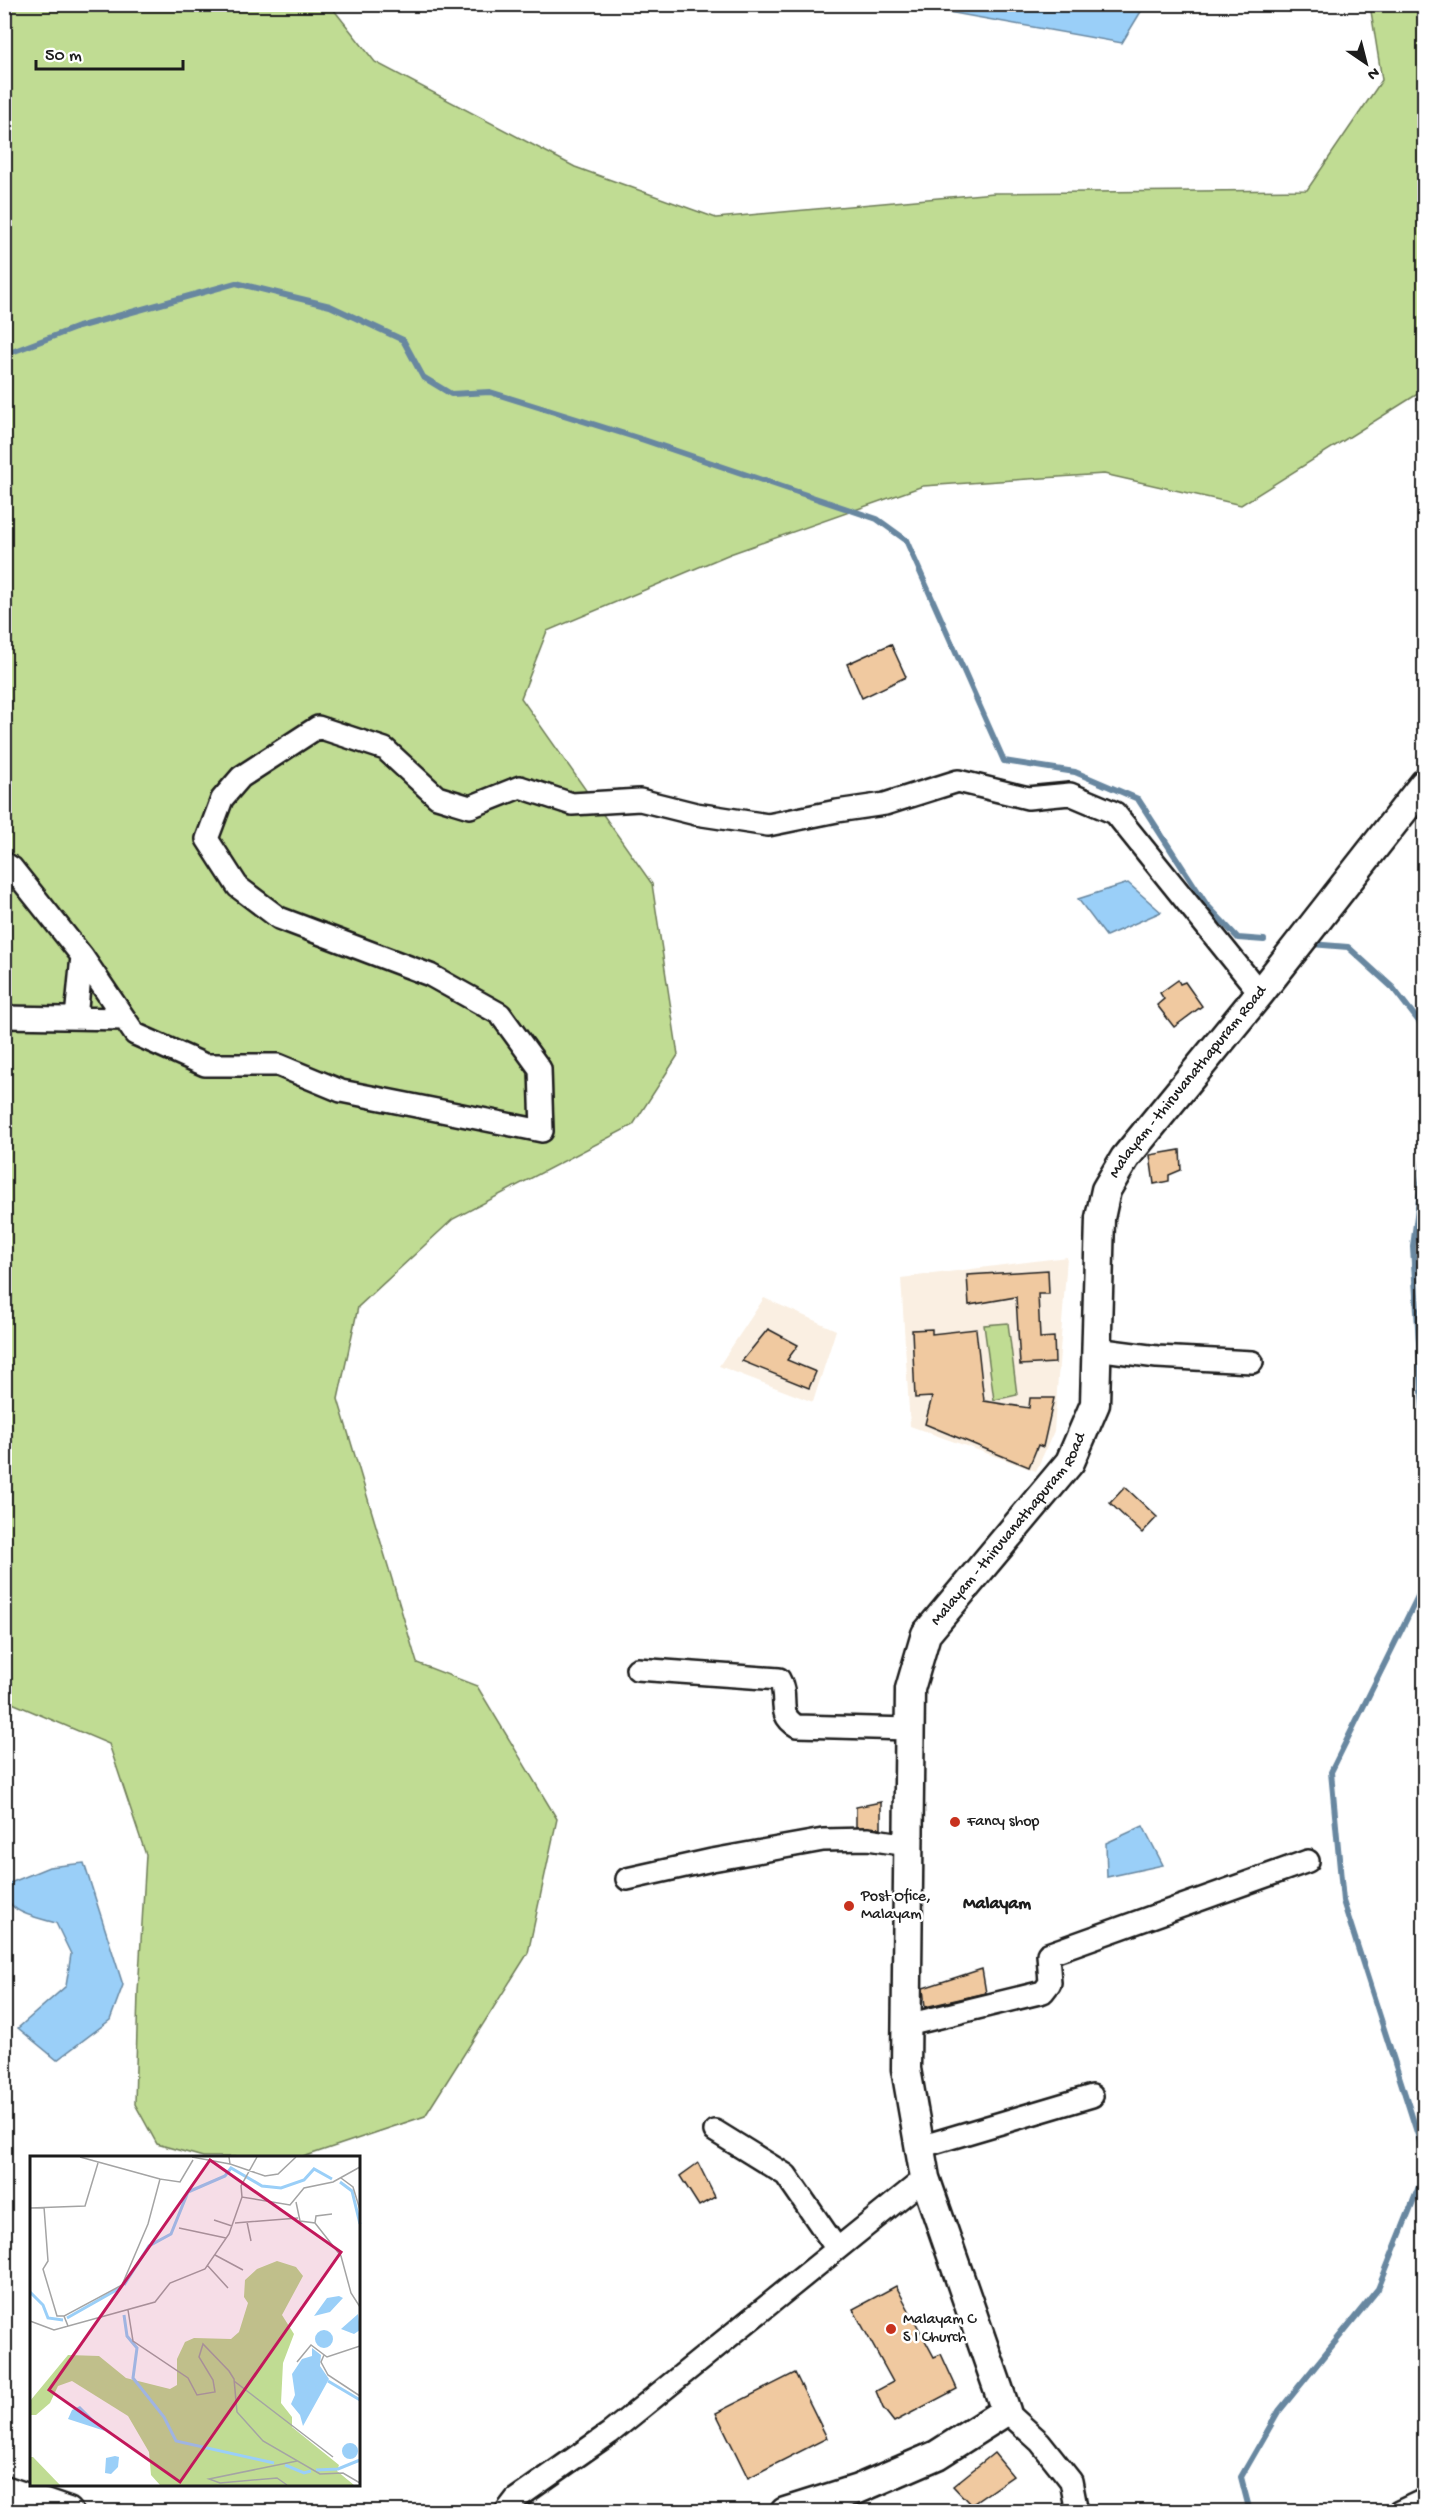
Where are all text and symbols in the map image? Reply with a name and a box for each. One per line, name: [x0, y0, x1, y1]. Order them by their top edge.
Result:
scale bar: [36, 33, 183, 71]
north arrow: [1336, 33, 1396, 93]
text: 50 m: [45, 46, 82, 67]
text: N: [1362, 62, 1382, 84]
street label: Malayam - thiruvanathapuram Road: [1106, 981, 1272, 1182]
street label: Malayam - thiruvanathapuram Road: [927, 1429, 1091, 1630]
place label: Fancy shop: [966, 1813, 1040, 1832]
marker: Fancy shop: [948, 1815, 962, 1829]
place label: Post Ofice, Malayam: [860, 1888, 931, 1925]
district label: Malayam: [963, 1894, 1031, 1915]
marker: Post Ofice, Malayam: [842, 1899, 856, 1913]
inset map: [30, 2156, 360, 2486]
place label: Malayam C S I Church: [903, 2311, 977, 2348]
marker: Malayam C S I Church: [884, 2322, 898, 2336]

